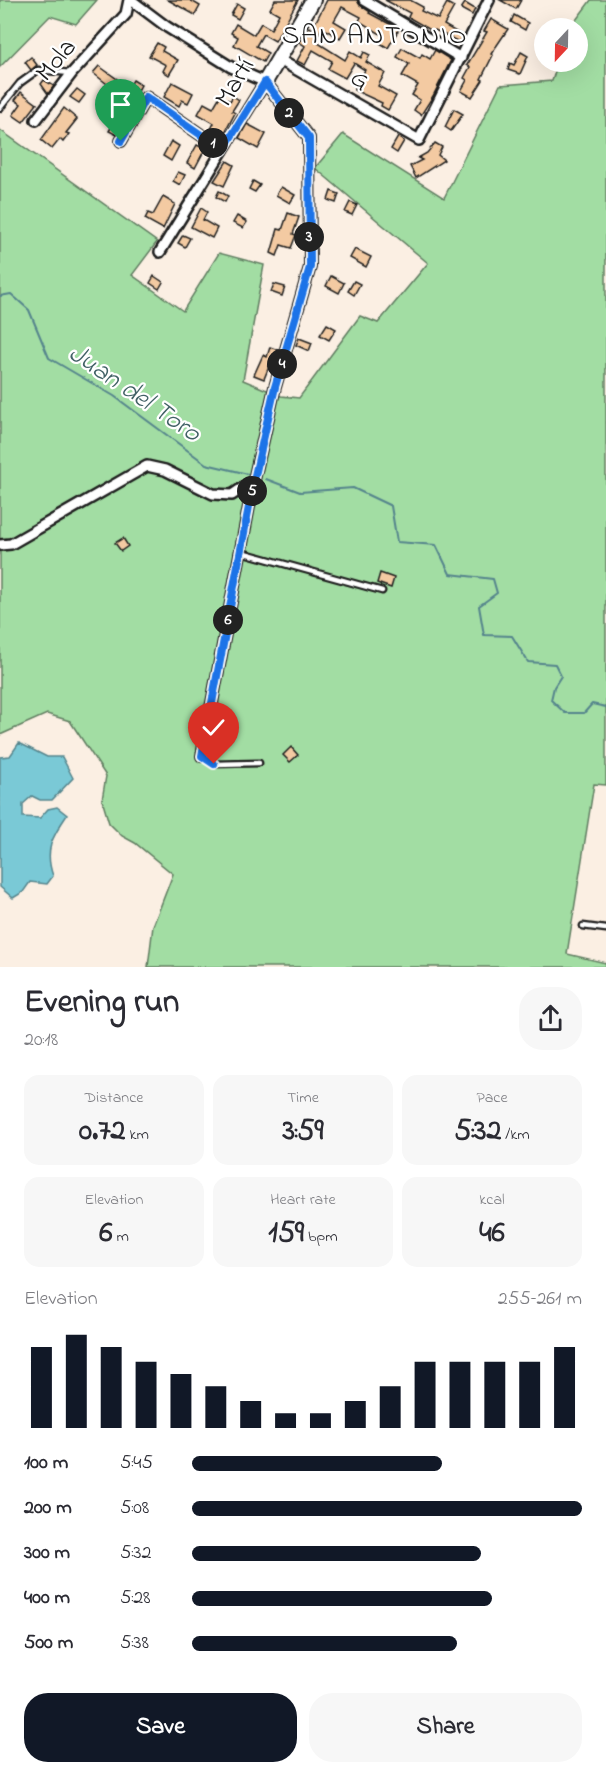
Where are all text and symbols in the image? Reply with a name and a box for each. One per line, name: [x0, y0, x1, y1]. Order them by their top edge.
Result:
district label: SAN ANTONIO: [282, 17, 468, 56]
north arrow: [534, 18, 588, 72]
map controls: [534, 18, 588, 72]
street label: Mola: [27, 31, 87, 91]
street label: Martí: [206, 51, 266, 115]
street label: G: [342, 60, 376, 102]
pin: [95, 79, 146, 141]
icon: arrive: [104, 88, 137, 121]
pin: 2: [274, 98, 304, 128]
text: 2: [285, 101, 293, 125]
pin: 1: [198, 128, 228, 158]
text: 1: [210, 131, 216, 155]
pin: 3: [294, 222, 324, 252]
text: 3: [306, 225, 312, 249]
water label: Juan del Toro: [60, 335, 209, 453]
pin: 4: [267, 349, 297, 379]
text: 4: [279, 352, 285, 376]
pin: 5: [237, 476, 267, 506]
text: 5: [247, 479, 257, 503]
pin: 6: [213, 605, 243, 635]
text: 6: [224, 608, 232, 632]
pin: [188, 702, 239, 764]
icon: check: [197, 711, 230, 744]
text: Evening run: [24, 979, 179, 1027]
button: share: [519, 987, 582, 1050]
text: 20:18: [24, 1026, 58, 1055]
text: Distance: [85, 1086, 143, 1110]
text: Time: [287, 1086, 319, 1110]
text: Pace: [476, 1086, 508, 1110]
text: 0.72: [79, 1110, 125, 1154]
text: 3:59: [282, 1110, 324, 1154]
text: 5:32: [454, 1110, 501, 1154]
text: km: [125, 1123, 149, 1147]
text: /km: [501, 1123, 530, 1147]
text: Elevation: [85, 1188, 143, 1212]
text: Heart rate: [270, 1188, 336, 1212]
text: kcal: [479, 1188, 505, 1212]
text: 6: [99, 1212, 112, 1256]
text: 159: [268, 1212, 304, 1256]
text: 46: [479, 1212, 505, 1256]
text: m: [112, 1225, 129, 1249]
text: bpm: [304, 1225, 338, 1249]
text: Elevation: [24, 1285, 98, 1314]
text: 255–261 m: [498, 1285, 582, 1314]
text: 100 m: [24, 1449, 68, 1478]
text: 5:45: [120, 1449, 153, 1478]
text: 200 m: [24, 1494, 72, 1523]
text: 5:08: [120, 1494, 149, 1523]
text: 300 m: [24, 1539, 70, 1568]
text: 5:32: [120, 1539, 151, 1568]
text: 400 m: [24, 1584, 70, 1613]
text: 5:28: [120, 1584, 151, 1613]
text: 500 m: [24, 1629, 73, 1658]
text: 5:38: [120, 1629, 149, 1658]
button: Save: [24, 1693, 297, 1762]
button: Share: [309, 1693, 582, 1762]

